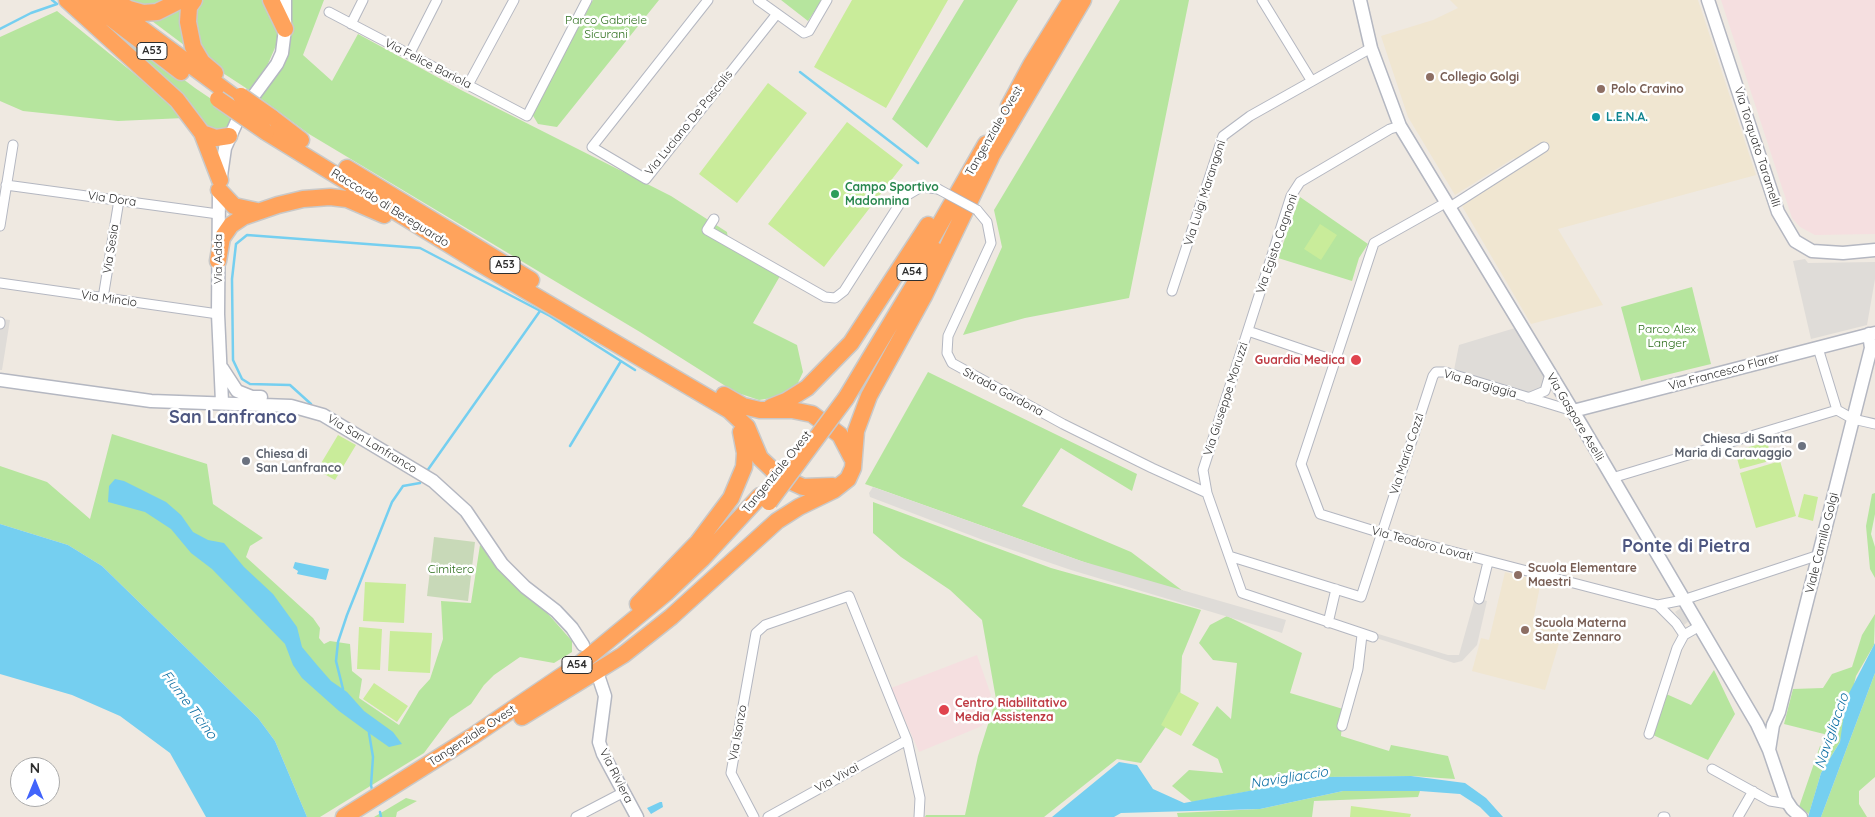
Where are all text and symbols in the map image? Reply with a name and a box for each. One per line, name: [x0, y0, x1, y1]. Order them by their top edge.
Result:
park label: Parco Gabriele Sicurani: [565, 13, 647, 41]
street label: Via Felice Bariola: [382, 36, 474, 92]
road number: A53: [137, 42, 167, 59]
street label: Via Luciano De Pascalis: [642, 68, 736, 178]
place label: Collegio Golgi: [1440, 70, 1519, 84]
marker: Collegio Golgi: [1424, 71, 1436, 83]
place label: Polo Cravino: [1611, 82, 1684, 96]
street label: Tangenziale Ovest: [962, 83, 1026, 179]
marker: Polo Cravino: [1595, 83, 1607, 95]
street label: Via Torquato Taramelli: [1731, 85, 1783, 209]
place label: L.E.N.A.: [1606, 110, 1648, 124]
marker: L.E.N.A.: [1590, 111, 1602, 123]
street label: Via Luigi Marangoni: [1181, 138, 1229, 248]
street label: Raccordo di Bereguardo: [328, 166, 452, 250]
place label: Campo Sportivo Madonnina: [845, 180, 939, 208]
street label: Via Dora: [87, 188, 137, 210]
marker: Campo Sportivo Madonnina: [829, 188, 841, 200]
street label: Via Egisto Cagnoni: [1253, 192, 1301, 296]
street label: Via Sesia: [100, 223, 122, 275]
street label: Via Adda: [211, 234, 225, 284]
road number: A53: [490, 256, 520, 274]
road number: A54: [897, 264, 927, 280]
street label: Via Mincio: [80, 288, 138, 310]
park label: Parco Alex Langer: [1638, 322, 1696, 350]
street label: Via Giuseppe Moruzzi: [1201, 340, 1251, 458]
street label: Via Francesco Flarer: [1667, 350, 1781, 394]
place label: Guardia Medica: [1255, 353, 1345, 367]
marker: Guardia Medica: [1349, 353, 1363, 367]
street label: Strada Gardona: [960, 365, 1046, 419]
street label: Via Bargiggia: [1442, 367, 1518, 401]
street label: Via Gaspare Aselli: [1543, 371, 1607, 463]
district label: San Lanfranco: [169, 407, 297, 429]
street label: Via San Lanfranco: [324, 411, 420, 477]
street label: Via Maria Cozzi: [1387, 411, 1427, 497]
street label: Tangenziale Ovest: [739, 428, 815, 516]
place label: Chiesa di Santa Maria di Caravaggio: [1675, 432, 1792, 460]
marker: Chiesa di Santa Maria di Caravaggio: [1796, 440, 1808, 452]
place label: Chiesa di San Lanfranco: [256, 447, 341, 475]
marker: Chiesa di San Lanfranco: [240, 455, 252, 467]
street label: Viale Camillo Golgi: [1803, 491, 1841, 595]
street label: Via Teodoro Lovati: [1370, 524, 1474, 564]
district label: Ponte di Pietra: [1622, 536, 1750, 558]
place label: Scuola Elementare Maestri: [1528, 561, 1637, 589]
park label: Cimitero: [428, 562, 474, 576]
marker: Scuola Elementare Maestri: [1512, 569, 1524, 581]
place label: Scuola Materna Sante Zennaro: [1535, 616, 1626, 644]
marker: Scuola Materna Sante Zennaro: [1519, 624, 1531, 636]
road number: A54: [562, 656, 592, 674]
water label: Fiume Ticino: [158, 667, 220, 743]
water label: Navigliaccio: [1811, 691, 1853, 771]
place label: Centro Riabilitativo Media Assistenza: [955, 696, 1067, 724]
street label: Tangenziale Ovest: [426, 702, 518, 770]
marker: Centro Riabilitativo Media Assistenza: [937, 703, 951, 717]
street label: Via Isonzo: [726, 704, 750, 762]
street label: Via Riviera: [596, 746, 636, 806]
north arrow: [10, 757, 60, 807]
text: N: [30, 759, 40, 777]
street label: Via Vivai: [813, 760, 861, 796]
water label: Navigliaccio: [1249, 764, 1329, 792]

